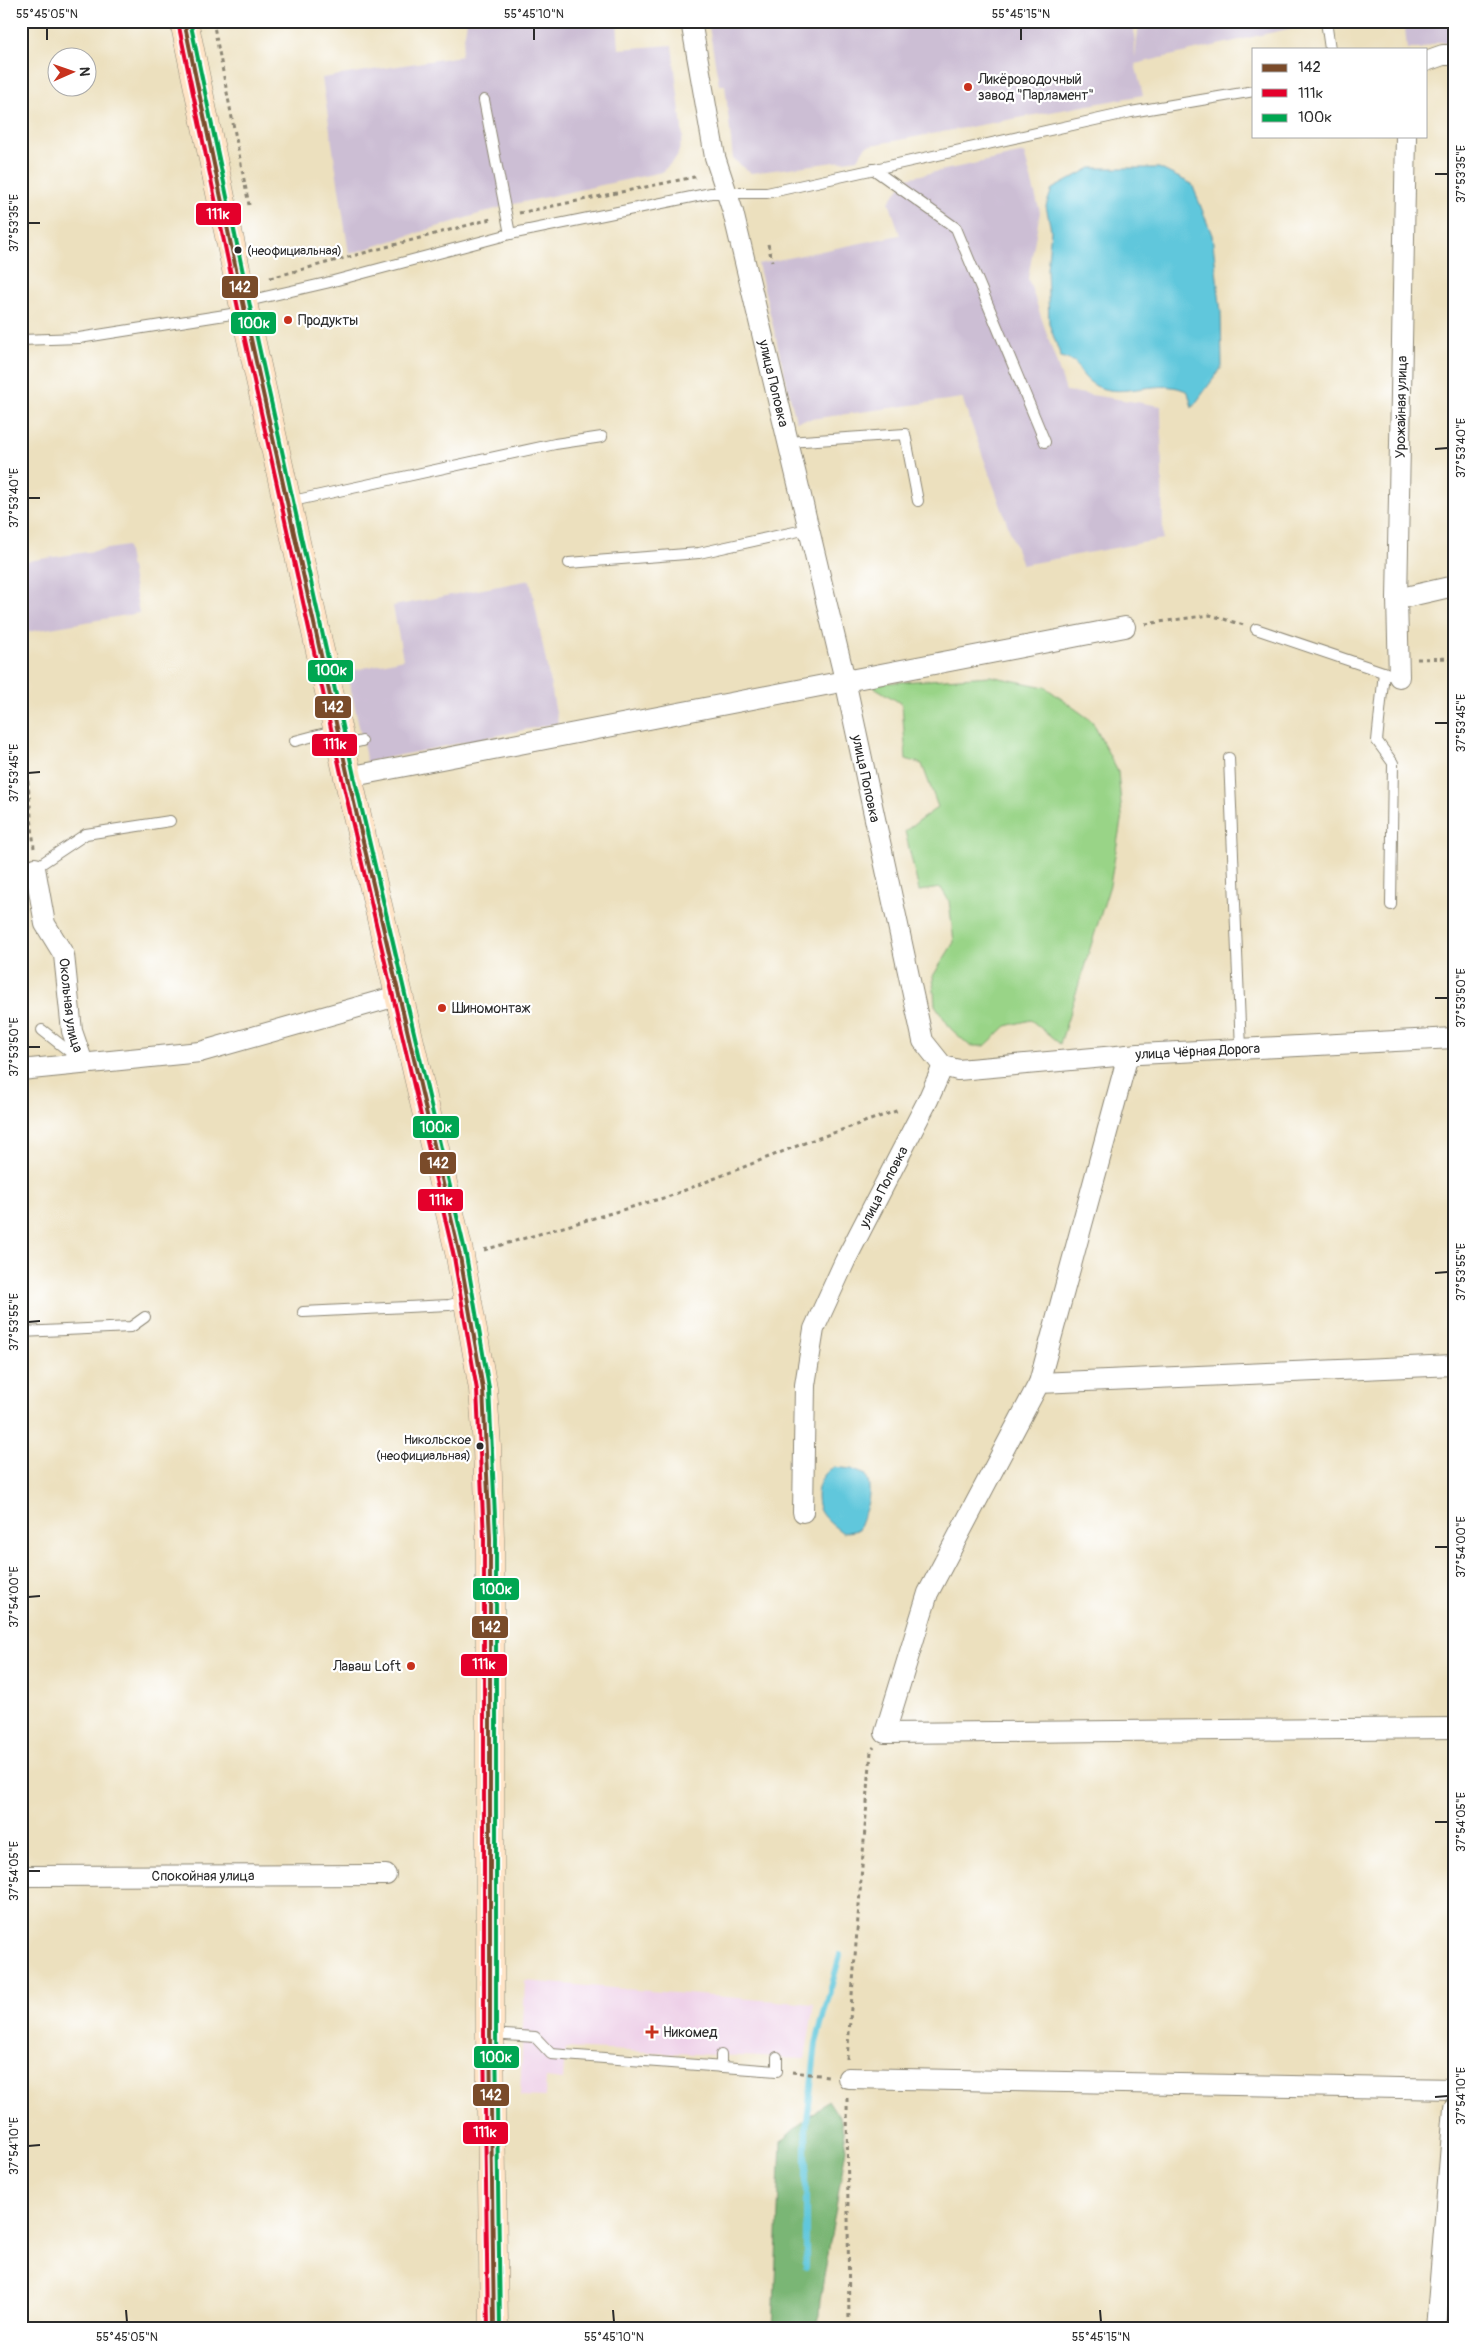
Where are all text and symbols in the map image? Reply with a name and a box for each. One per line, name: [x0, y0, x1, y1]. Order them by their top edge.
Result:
text: 55°45'05"N: [16, 7, 78, 22]
text: 55°45'10"N: [504, 7, 564, 22]
text: 55°45'15"N: [992, 7, 1050, 22]
north arrow: [48, 48, 98, 98]
legend: [1252, 48, 1428, 138]
text: 142: [1298, 58, 1321, 77]
text: N: [76, 67, 93, 77]
place label: Ликёроводочный завод "Парламент": [977, 71, 1094, 104]
marker: Ликёроводочный завод "Парламент": [962, 81, 974, 93]
text: 111к: [1298, 84, 1324, 103]
text: 100к: [1298, 108, 1332, 127]
text: 37°53'35"E: [1454, 145, 1469, 203]
text: 37°53'35"E: [7, 194, 22, 252]
line badge: 111к: [195, 202, 242, 226]
text: 111к: [206, 206, 230, 223]
place label: (неофициальная): [247, 243, 342, 259]
marker: (неофициальная): [233, 245, 243, 255]
line badge: 142: [221, 275, 259, 299]
text: 142: [229, 279, 251, 296]
line badge: 100к: [230, 311, 277, 335]
place label: Продукты: [298, 312, 358, 329]
marker: Продукты: [282, 314, 294, 326]
text: 100к: [238, 315, 270, 332]
street label: улица Поповка: [755, 337, 792, 429]
street label: Урожайная улица: [1392, 356, 1411, 459]
text: 37°53'40"E: [1454, 418, 1469, 478]
text: 37°53'40"E: [7, 468, 22, 528]
line badge: 100к: [307, 659, 354, 683]
text: 100к: [315, 662, 347, 679]
text: 37°53'45"E: [1454, 694, 1469, 752]
line badge: 142: [314, 695, 352, 719]
text: 142: [322, 699, 344, 716]
street label: улица Поповка: [848, 732, 884, 824]
line badge: 111к: [311, 733, 358, 757]
text: 111к: [323, 736, 347, 753]
text: 37°53'45"E: [7, 744, 22, 802]
street label: Окольная улица: [55, 957, 87, 1055]
text: 37°53'50"E: [1454, 968, 1469, 1028]
place label: Шиномонтаж: [452, 1000, 530, 1017]
marker: Шиномонтаж: [436, 1002, 448, 1014]
text: 37°53'50"E: [7, 1017, 22, 1077]
street label: улица Чёрная Дорога: [1134, 1040, 1261, 1063]
line badge: 100к: [412, 1115, 460, 1139]
text: 100к: [420, 1119, 452, 1136]
street label: улица Поповка: [855, 1143, 912, 1231]
line badge: 142: [419, 1151, 457, 1175]
text: 142: [427, 1155, 449, 1172]
line badge: 111к: [417, 1188, 464, 1212]
text: 111к: [429, 1192, 453, 1209]
text: 37°53'55"E: [1454, 1243, 1469, 1301]
text: 37°53'55"E: [7, 1293, 22, 1351]
place label: Никольское (неофициальная): [376, 1432, 472, 1464]
marker: Никольское (неофициальная): [475, 1441, 485, 1451]
text: 37°54'00"E: [1454, 1516, 1469, 1578]
text: 37°54'00"E: [7, 1566, 22, 1628]
line badge: 100к: [472, 1577, 520, 1601]
text: 100к: [480, 1581, 512, 1598]
line badge: 142: [471, 1615, 509, 1639]
text: 142: [479, 1619, 501, 1636]
line badge: 111к: [460, 1653, 508, 1677]
text: 111к: [472, 1656, 496, 1673]
place label: Лаваш Loft: [332, 1658, 401, 1675]
marker: Лаваш Loft: [405, 1660, 417, 1672]
text: 37°54'05"E: [1454, 1792, 1469, 1852]
text: 37°54'05"E: [7, 1841, 22, 1901]
street label: Спокойная улица: [152, 1867, 254, 1885]
place label: Никомед: [663, 2024, 718, 2041]
marker: Никомед: [645, 2025, 659, 2039]
line badge: 100к: [473, 2045, 520, 2069]
text: 100к: [480, 2049, 512, 2066]
text: 37°54'10"E: [1454, 2067, 1469, 2125]
line badge: 142: [472, 2083, 510, 2107]
text: 142: [480, 2087, 502, 2104]
text: 37°54'10"E: [7, 2117, 22, 2175]
line badge: 111к: [462, 2121, 509, 2145]
text: 111к: [473, 2124, 497, 2141]
text: 55°45'05"N: [96, 2330, 158, 2345]
text: 55°45'10"N: [584, 2330, 644, 2345]
text: 55°45'15"N: [1072, 2330, 1130, 2345]

